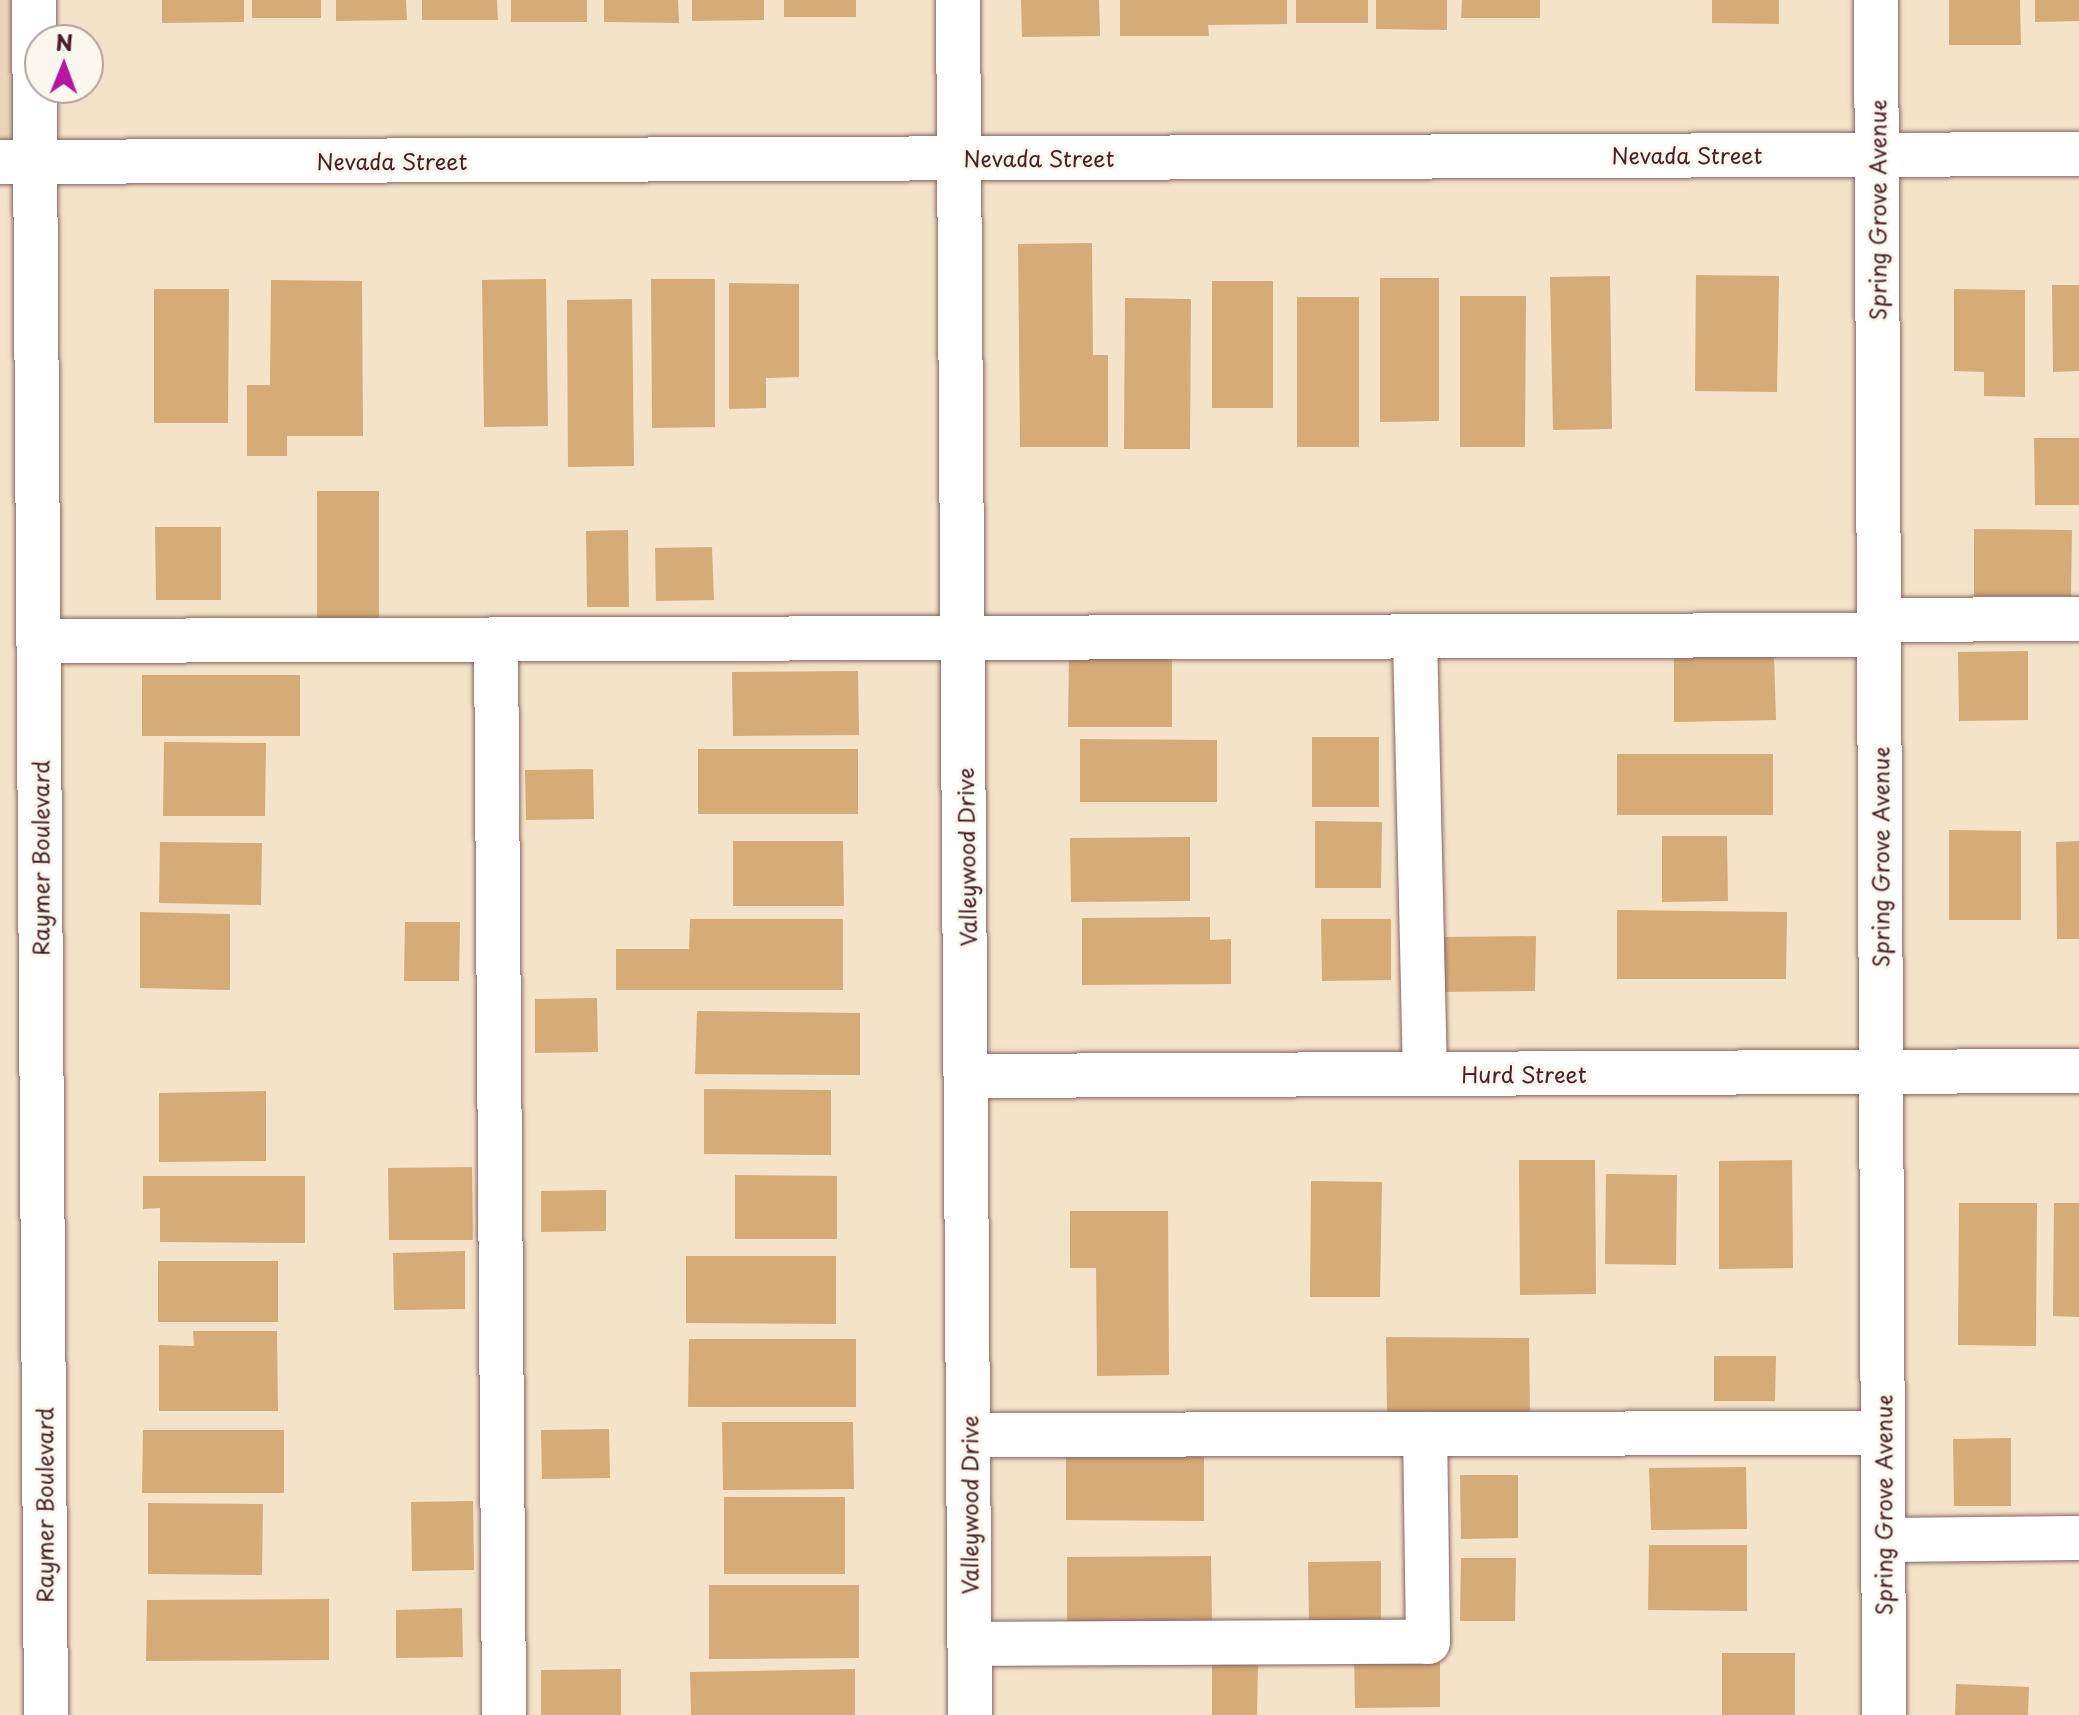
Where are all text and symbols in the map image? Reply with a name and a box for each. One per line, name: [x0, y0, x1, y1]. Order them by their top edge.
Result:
north arrow: [24, 24, 104, 104]
text: N: [55, 25, 73, 58]
street label: Spring Grove Avenue: [1864, 99, 1890, 321]
street label: Nevada Street: [1611, 142, 1763, 168]
street label: Nevada Street: [963, 145, 1115, 171]
street label: Nevada Street: [316, 148, 468, 174]
street label: Spring Grove Avenue: [1867, 746, 1893, 968]
street label: Raymer Boulevard: [27, 760, 53, 956]
street label: Valleywood Drive: [951, 767, 981, 947]
street label: Hurd Street: [1461, 1061, 1587, 1087]
street label: Spring Grove Avenue: [1870, 1394, 1896, 1616]
street label: Raymer Boulevard: [31, 1407, 57, 1603]
street label: Valleywood Drive: [956, 1415, 982, 1595]

